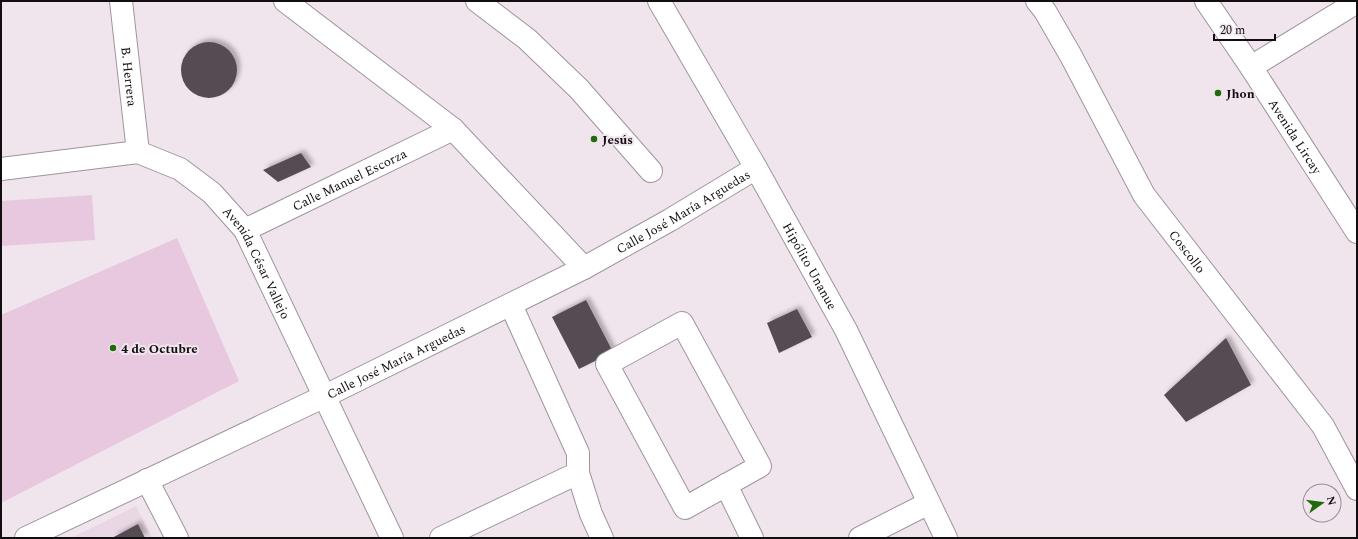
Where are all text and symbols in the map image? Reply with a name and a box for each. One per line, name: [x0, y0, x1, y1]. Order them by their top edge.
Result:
scale bar: [1214, 16, 1275, 42]
text: 20 m: [1220, 21, 1245, 40]
street label: B. Herrera: [115, 46, 142, 108]
place label: Jhon: [1226, 84, 1255, 104]
marker: Jhon: [1213, 88, 1223, 98]
street label: Avenida Lircay: [1263, 95, 1327, 179]
place label: Jesús: [602, 130, 633, 150]
marker: Jesús: [589, 134, 599, 144]
street label: Calle Manuel Escorza: [289, 144, 411, 217]
street label: Calle José María Arguedas: [613, 165, 754, 259]
street label: Avenida César Vallejo: [217, 202, 295, 323]
street label: Hipólito Unanue: [777, 219, 842, 314]
street label: Coscollo: [1164, 226, 1210, 278]
street label: Calle José María Arguedas: [323, 319, 469, 405]
place label: 4 de Octubre: [121, 339, 198, 359]
marker: 4 de Octubre: [108, 343, 118, 353]
north arrow: [1302, 483, 1342, 523]
text: N: [1322, 494, 1341, 507]

